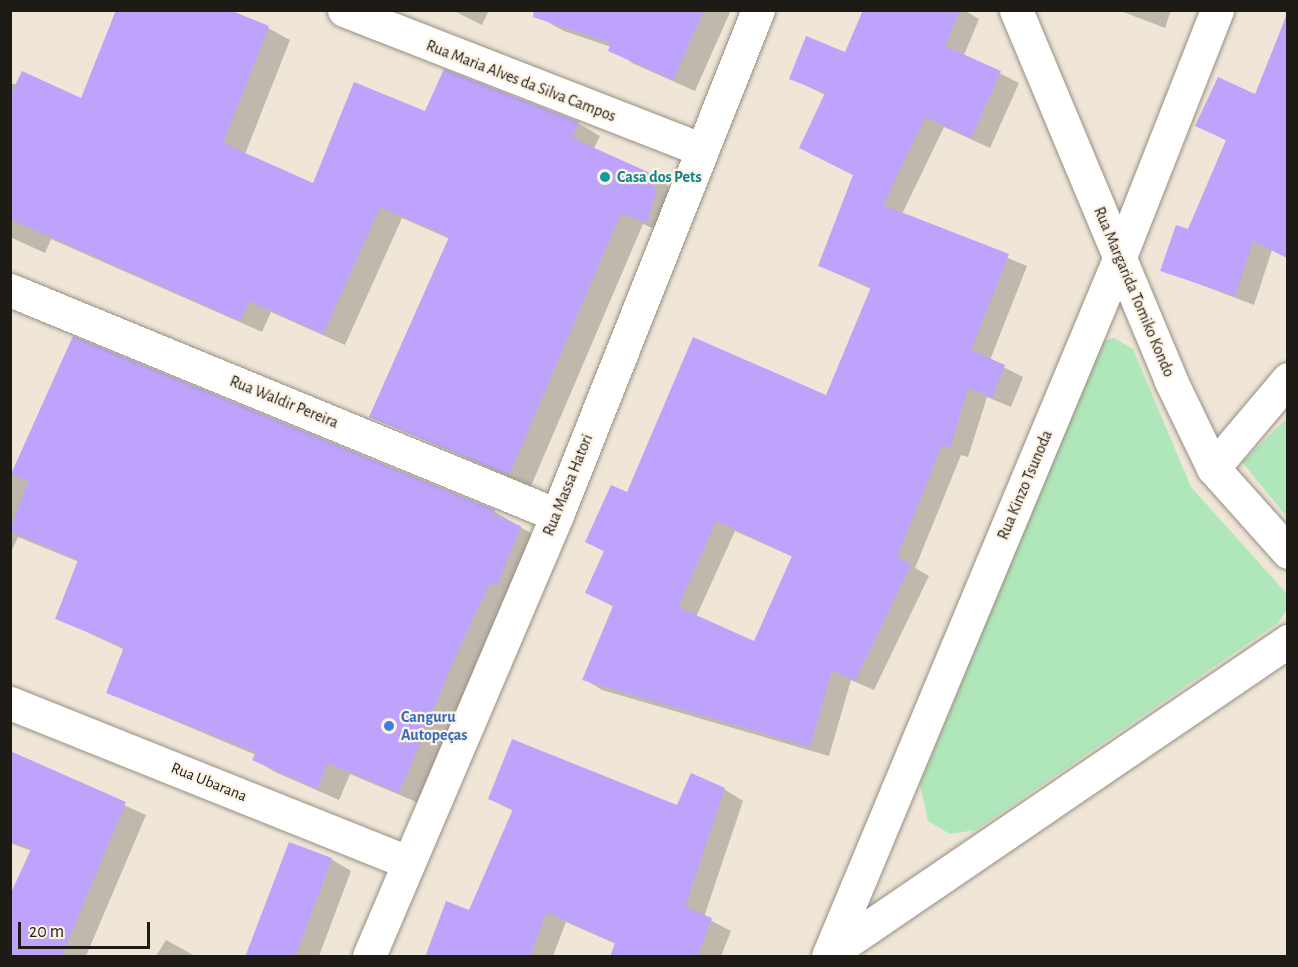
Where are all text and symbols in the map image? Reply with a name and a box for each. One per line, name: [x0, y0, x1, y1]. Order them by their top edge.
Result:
street label: Rua Maria Alves da Silva Campos: [423, 36, 619, 126]
place label: Casa dos Pets: [617, 167, 702, 187]
marker: Casa dos Pets: [598, 170, 612, 184]
street label: Rua Margarida Tomiko Kondo: [1089, 204, 1179, 380]
street label: Rua Waldir Pereira: [227, 372, 341, 432]
street label: Rua Kinzo Tsunoda: [993, 427, 1057, 543]
street label: Rua Massa Hatori: [539, 431, 597, 539]
place label: Canguru Autopeças: [401, 707, 468, 745]
marker: Canguru Autopeças: [382, 719, 396, 733]
street label: Rua Ubarana: [168, 758, 250, 806]
scale bar: [21, 910, 153, 948]
text: 20 m: [29, 923, 64, 941]

